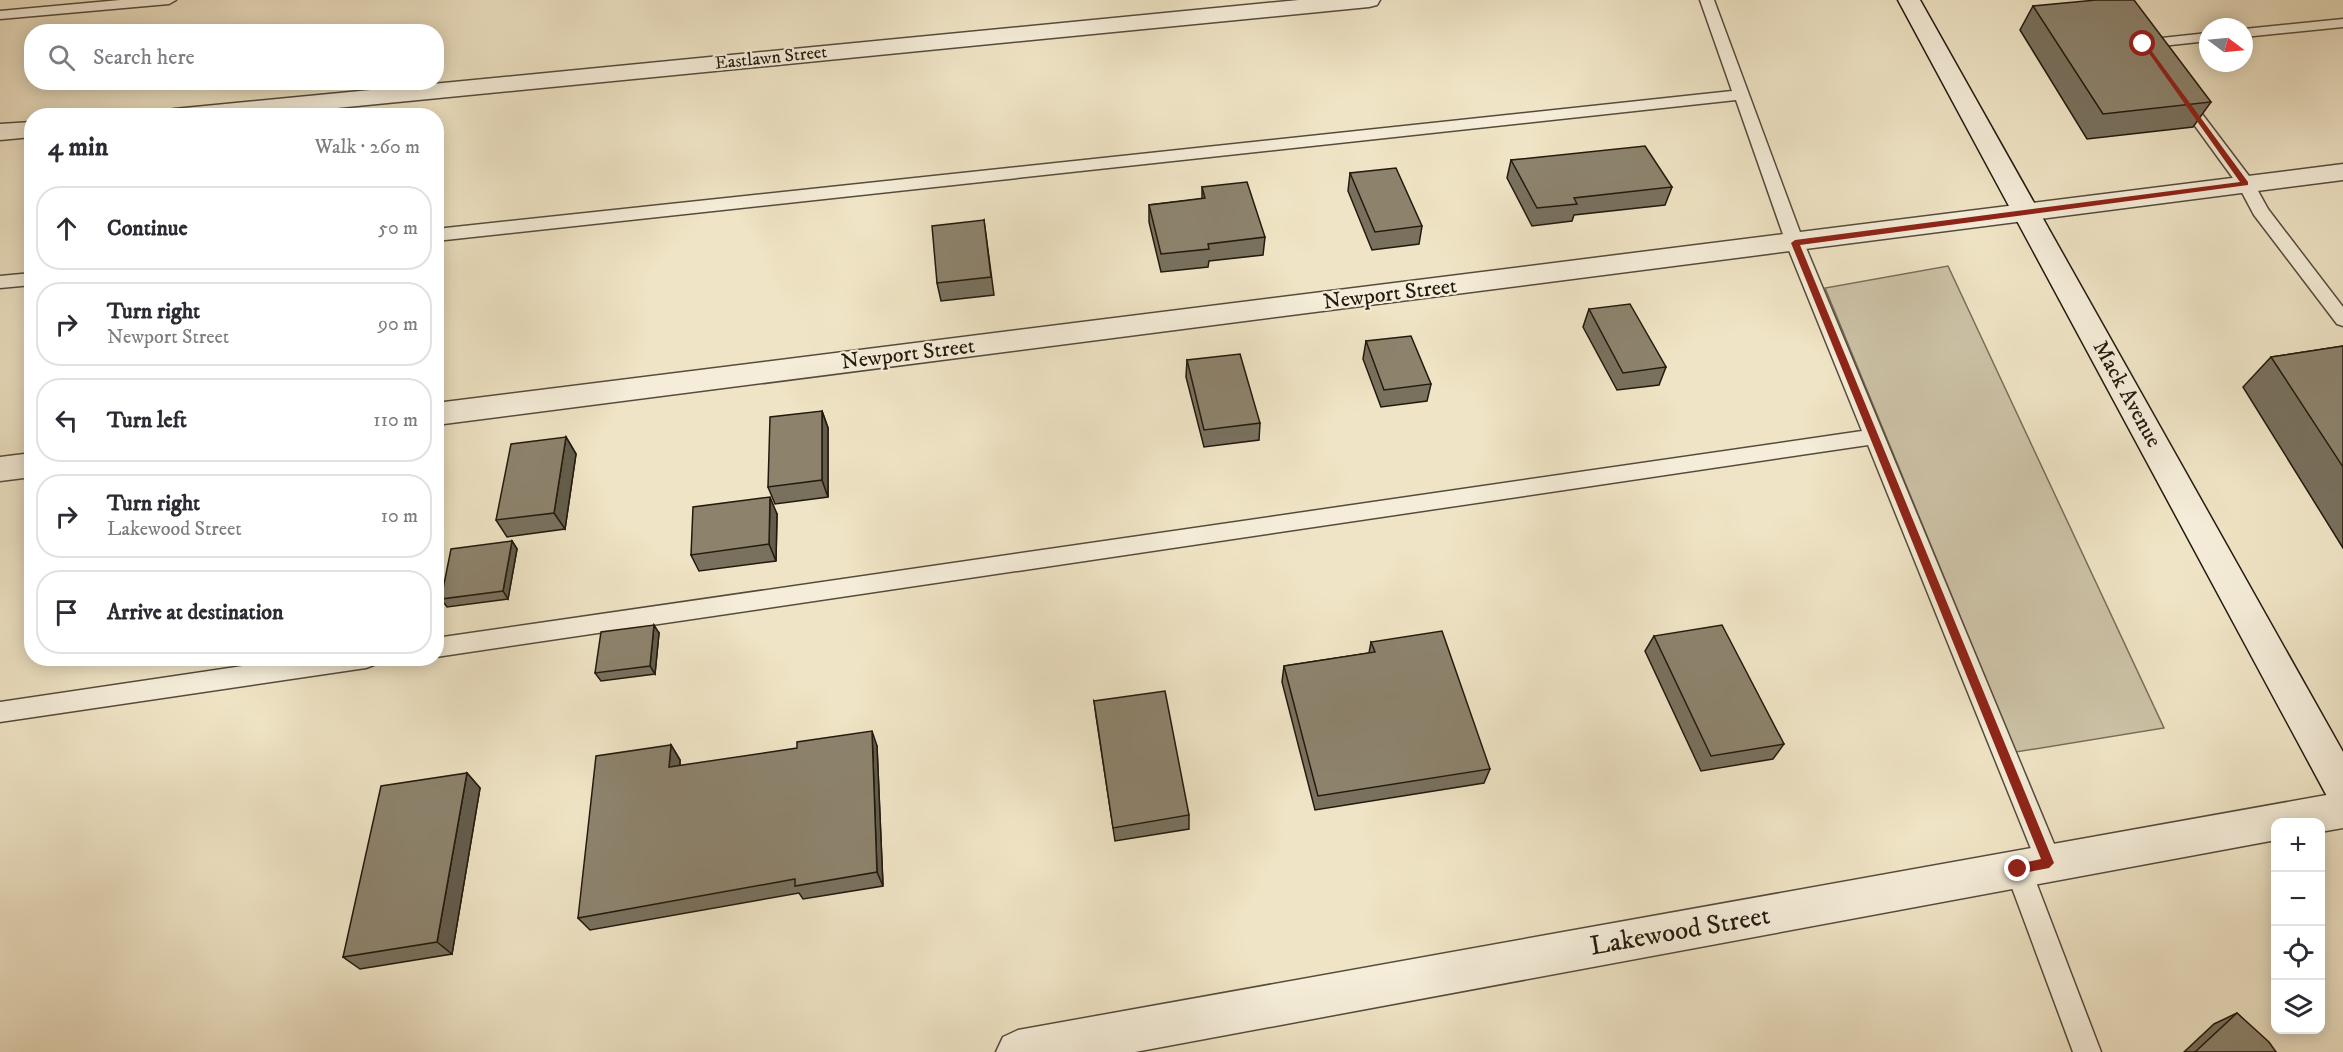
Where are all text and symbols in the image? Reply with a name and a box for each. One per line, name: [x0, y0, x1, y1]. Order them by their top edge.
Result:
north arrow: [2199, 18, 2253, 72]
search box: [24, 24, 444, 90]
route start: [2129, 30, 2155, 56]
icon: search: [45, 41, 78, 74]
street label: Eastlawn Street: [714, 41, 828, 75]
text: Search here: [93, 44, 195, 71]
text: 4 min: [48, 131, 108, 164]
text: Walk · 260 m: [315, 135, 420, 160]
icon: ahead: [50, 212, 83, 245]
text: Continue: [107, 215, 188, 242]
text: 50 m: [378, 216, 418, 241]
street label: Newport Street: [1322, 272, 1458, 316]
text: Turn right: [107, 298, 200, 325]
icon: right: [50, 308, 83, 341]
text: 90 m: [378, 312, 418, 337]
text: Newport Street: [107, 325, 229, 350]
street label: Newport Street: [840, 332, 976, 376]
street label: Mack Avenue: [2087, 336, 2167, 452]
icon: left: [50, 404, 83, 437]
text: Turn left: [107, 407, 187, 434]
text: 110 m: [373, 408, 418, 433]
text: Turn right: [107, 490, 200, 517]
icon: right: [50, 500, 83, 533]
text: 10 m: [381, 504, 418, 529]
text: Lakewood Street: [107, 517, 242, 542]
icon: arrive: [50, 596, 83, 629]
text: Arrive at destination: [107, 599, 284, 626]
map controls: [2271, 818, 2325, 1034]
button: +: [2271, 818, 2325, 872]
route end: [2004, 855, 2030, 881]
button: −: [2271, 872, 2325, 926]
street label: Lakewood Street: [1587, 898, 1773, 964]
button: locate: [2271, 926, 2325, 980]
button: layers: [2271, 980, 2325, 1034]

